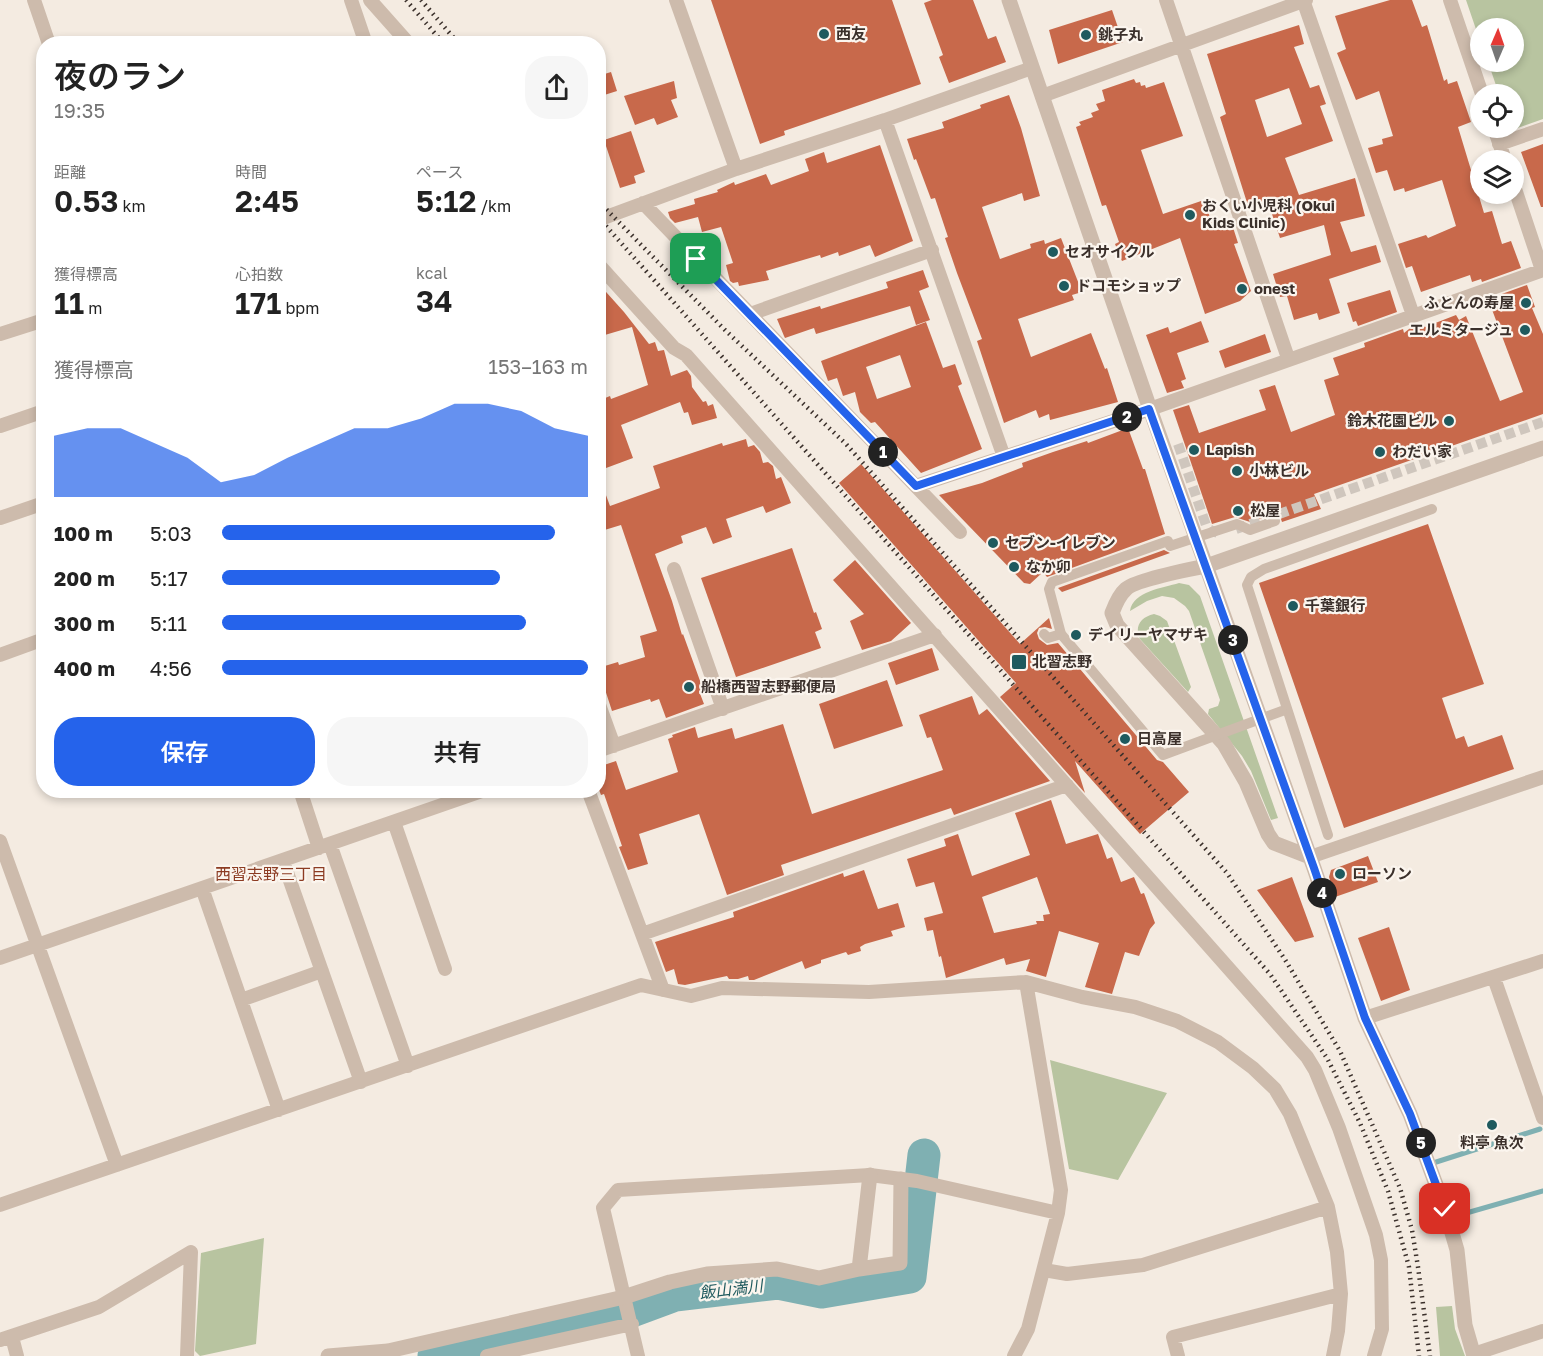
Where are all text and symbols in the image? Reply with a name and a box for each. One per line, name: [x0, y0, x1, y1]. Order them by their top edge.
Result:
north arrow: [1470, 18, 1524, 72]
map controls: [1470, 18, 1524, 204]
place label: 西友: [836, 24, 866, 42]
place label: 銚子丸: [1098, 25, 1143, 43]
marker: 西友: [817, 27, 831, 41]
marker: 銚子丸: [1079, 28, 1093, 42]
text: 夜のラン: [54, 56, 186, 95]
button: share: [525, 56, 588, 119]
button: locate: [1470, 84, 1524, 138]
text: 19:35: [54, 98, 105, 122]
button: layers: [1470, 150, 1524, 204]
text: 距離: [54, 162, 86, 182]
text: 時間: [235, 162, 267, 182]
text: ペース: [416, 162, 463, 182]
text: 0.53: [54, 183, 119, 219]
text: 2:45: [235, 183, 299, 219]
text: 5:12: [416, 183, 476, 219]
text: km: [119, 196, 146, 216]
text: /km: [476, 196, 511, 216]
place label: おくい小児科 (Okui Kids Clinic): [1202, 196, 1335, 231]
marker: おくい小児科 (Okui Kids Clinic): [1183, 208, 1197, 222]
pin: [670, 233, 721, 284]
icon: arrive: [679, 242, 712, 275]
place label: セオサイクル: [1065, 242, 1154, 260]
marker: セオサイクル: [1046, 245, 1060, 259]
text: kcal: [416, 263, 448, 283]
text: 獲得標高: [54, 264, 118, 284]
text: 心拍数: [235, 264, 283, 284]
place label: ドコモショップ: [1076, 276, 1181, 294]
marker: ドコモショップ: [1057, 279, 1071, 293]
place label: onest: [1254, 279, 1295, 297]
marker: onest: [1235, 282, 1249, 296]
text: 34: [416, 283, 453, 319]
text: 11: [54, 285, 84, 321]
text: 171: [235, 285, 281, 321]
place label: ふとんの寿屋: [1424, 293, 1514, 311]
marker: ふとんの寿屋: [1519, 296, 1533, 310]
text: m: [84, 298, 102, 318]
text: bpm: [281, 298, 319, 318]
place label: エルミタージュ: [1409, 320, 1513, 338]
marker: エルミタージュ: [1518, 323, 1532, 337]
text: 153–163 m: [488, 354, 588, 378]
text: 獲得標高: [54, 357, 134, 381]
pin: 2: [1112, 402, 1142, 432]
text: 2: [1122, 407, 1132, 427]
place label: 鈴木花園ビル: [1347, 411, 1437, 429]
marker: 鈴木花園ビル: [1442, 414, 1456, 428]
pin: 1: [868, 437, 898, 467]
place label: Lapish: [1206, 440, 1254, 458]
text: 1: [879, 442, 887, 462]
place label: わだい家: [1392, 442, 1452, 460]
marker: Lapish: [1187, 443, 1201, 457]
marker: わだい家: [1373, 445, 1387, 459]
place label: 小林ビル: [1249, 461, 1309, 479]
marker: 小林ビル: [1230, 464, 1244, 478]
place label: 松屋: [1250, 501, 1280, 519]
marker: 松屋: [1231, 504, 1245, 518]
text: 100 m: [54, 521, 113, 545]
text: 5:03: [150, 521, 192, 545]
place label: セブン-イレブン: [1005, 533, 1116, 551]
marker: セブン-イレブン: [986, 536, 1000, 550]
place label: なか卯: [1026, 557, 1071, 575]
marker: なか卯: [1007, 560, 1021, 574]
text: 200 m: [54, 566, 115, 590]
text: 5:17: [150, 566, 188, 590]
place label: 千葉銀行: [1305, 596, 1365, 614]
marker: 千葉銀行: [1286, 599, 1300, 613]
text: 300 m: [54, 611, 115, 635]
text: 5:11: [150, 611, 187, 635]
place label: デイリーヤマザキ: [1088, 625, 1208, 643]
pin: 3: [1218, 625, 1248, 655]
marker: デイリーヤマザキ: [1069, 628, 1083, 642]
text: 3: [1228, 630, 1238, 650]
place label: 北習志野: [1032, 652, 1092, 670]
marker: 北習志野: [1010, 653, 1028, 671]
text: 400 m: [54, 656, 115, 680]
text: 4:56: [150, 656, 192, 680]
place label: 船橋西習志野郵便局: [701, 677, 836, 695]
marker: 船橋西習志野郵便局: [682, 680, 696, 694]
button: 保存: [54, 717, 315, 786]
button: 共有: [327, 717, 588, 786]
place label: 日高屋: [1137, 729, 1182, 747]
marker: 日高屋: [1118, 732, 1132, 746]
district label: 西習志野三丁目: [215, 864, 327, 884]
place label: ローソン: [1352, 864, 1412, 882]
marker: ローソン: [1333, 867, 1347, 881]
pin: 4: [1307, 878, 1337, 908]
text: 4: [1317, 883, 1327, 903]
marker: 料亭 魚次: [1485, 1118, 1499, 1132]
pin: 5: [1406, 1128, 1436, 1158]
text: 5: [1416, 1133, 1426, 1153]
place label: 料亭 魚次: [1460, 1133, 1524, 1151]
pin: [1419, 1183, 1470, 1234]
icon: check: [1428, 1192, 1461, 1225]
water label: 飯山満川: [698, 1275, 766, 1303]

